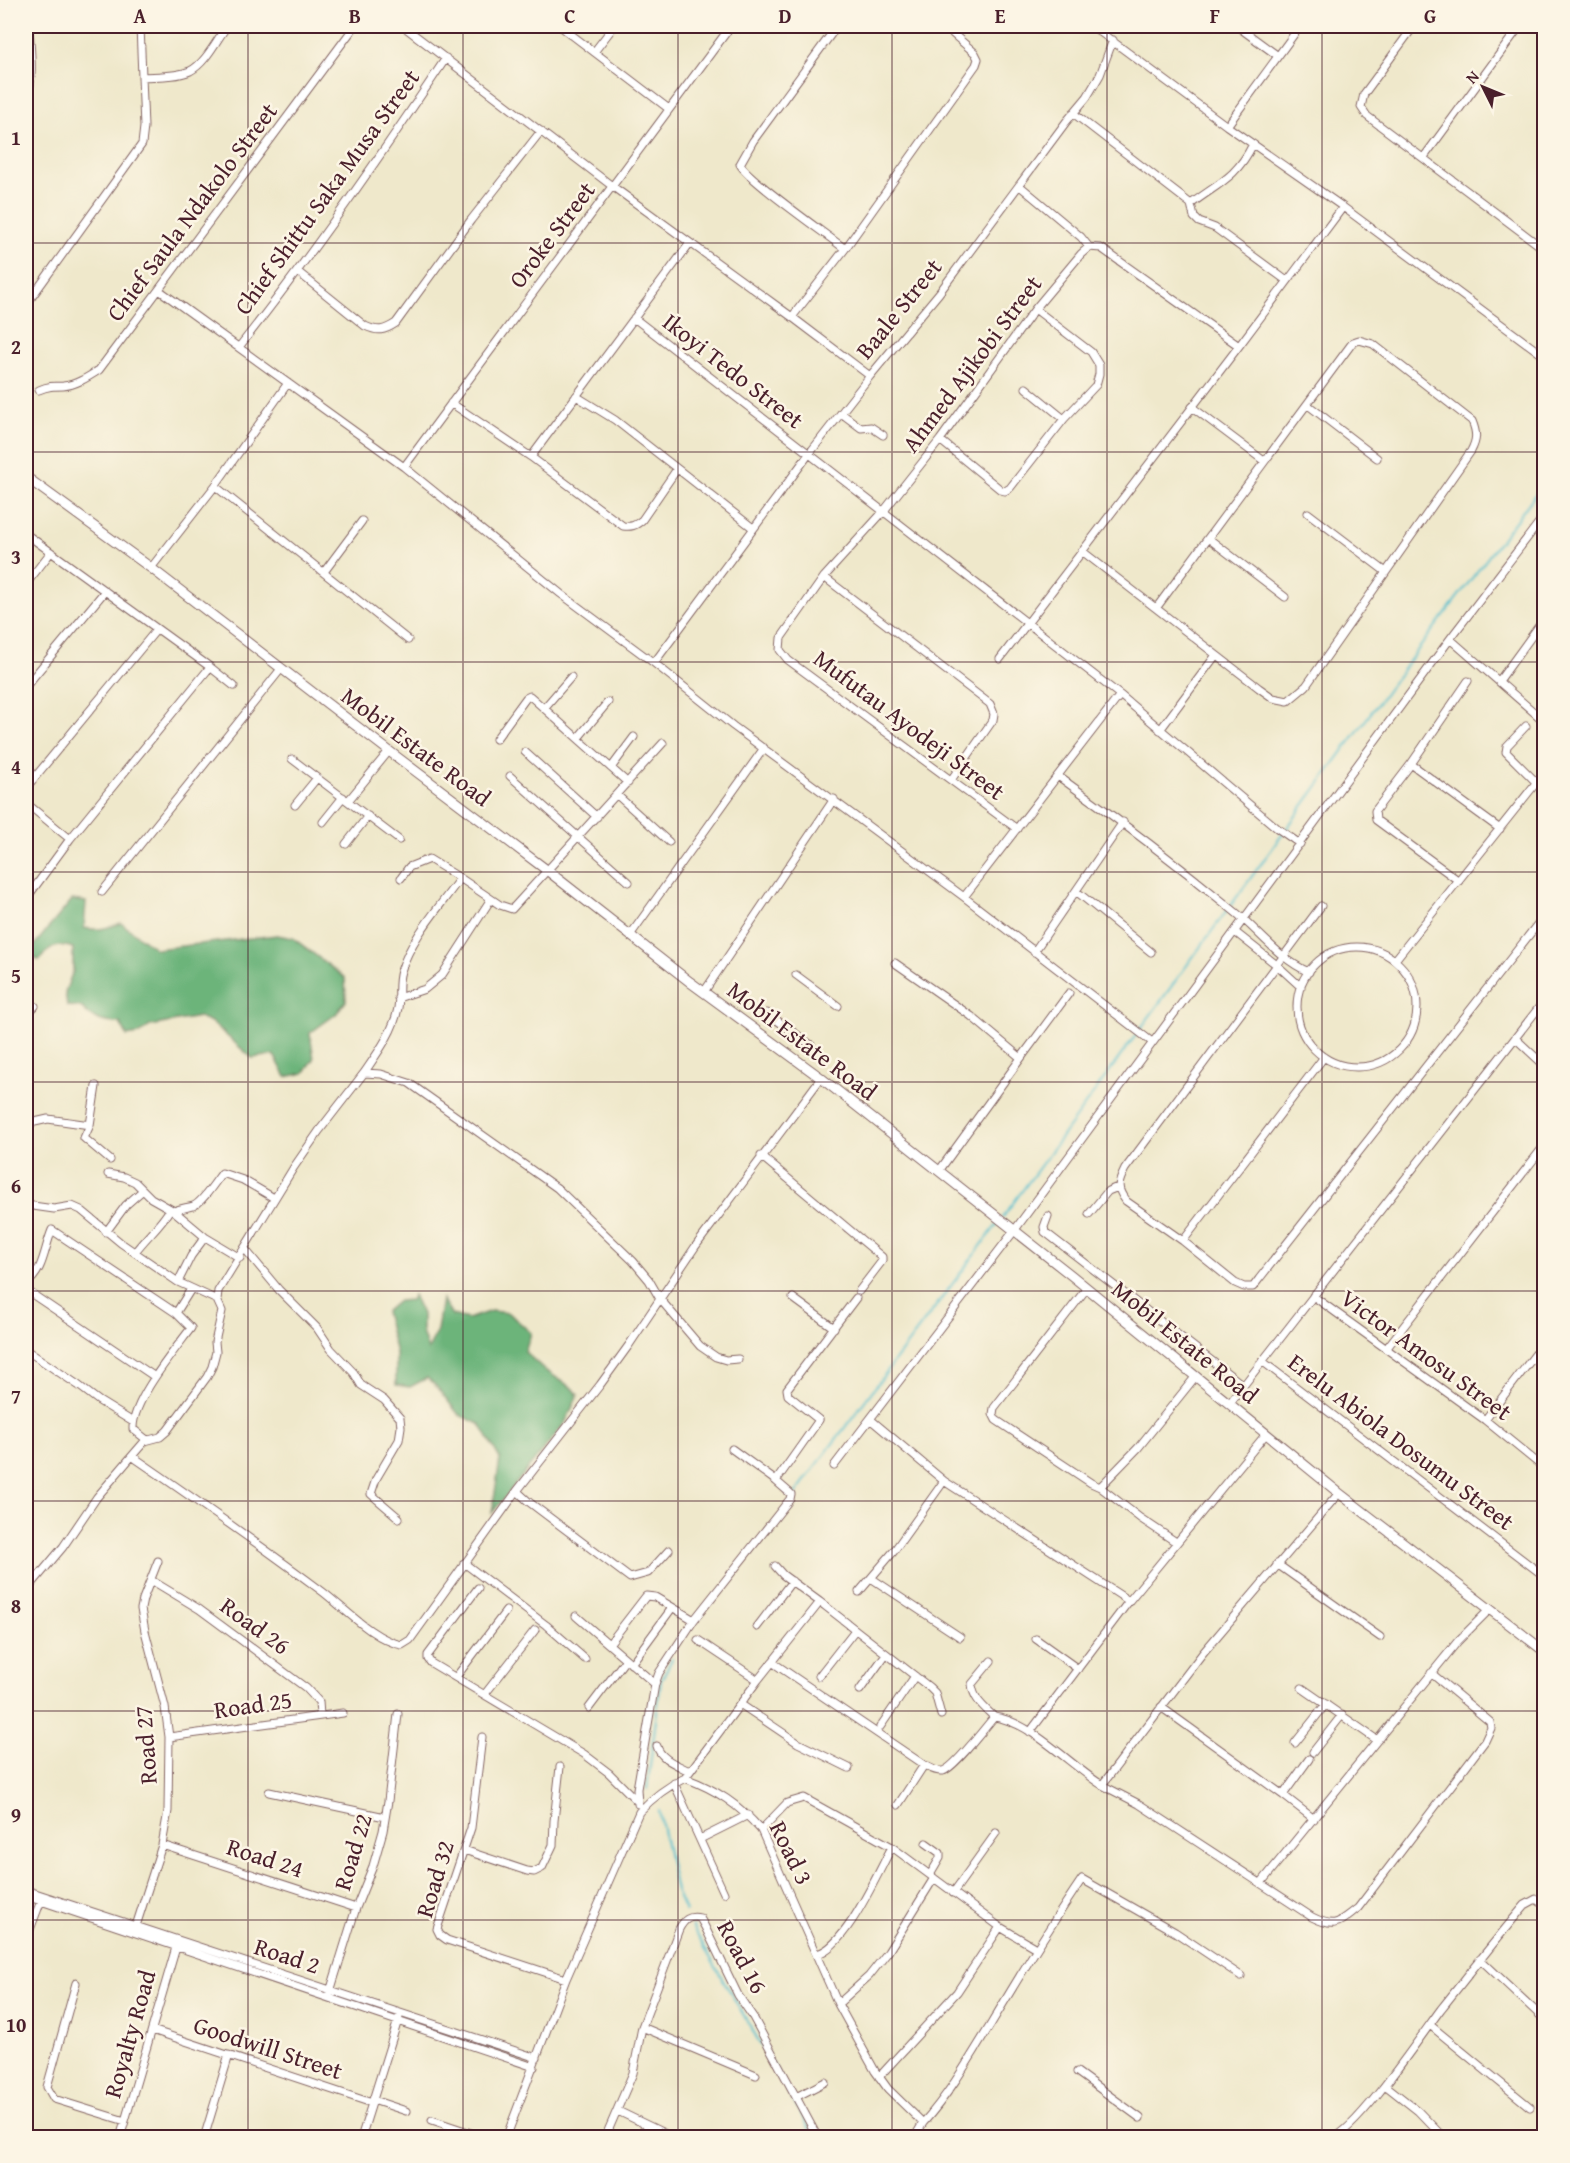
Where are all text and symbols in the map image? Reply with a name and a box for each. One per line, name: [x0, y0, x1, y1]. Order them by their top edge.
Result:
text: A: [134, 1, 147, 30]
text: B: [349, 1, 361, 30]
text: C: [564, 1, 576, 30]
text: D: [778, 1, 792, 30]
text: E: [995, 1, 1006, 30]
text: F: [1210, 1, 1220, 30]
text: G: [1424, 1, 1436, 30]
north arrow: [1453, 57, 1513, 117]
street label: Chief Shittu Saka Musa Street: [225, 61, 428, 322]
text: N: [1460, 64, 1485, 89]
street label: Chief Saula Ndakolo Street: [98, 95, 286, 328]
text: 1: [11, 123, 21, 152]
street label: Oroke Street: [500, 174, 604, 295]
street label: Baale Street: [847, 251, 950, 366]
street label: Ahmed Ajikobi Street: [893, 267, 1050, 460]
street label: Ikoyi Tedo Street: [655, 304, 812, 437]
text: 2: [11, 332, 21, 361]
text: 3: [11, 542, 21, 571]
street label: Mufutau Ayodeji Street: [806, 641, 1013, 809]
street label: Mobil Estate Road: [334, 679, 499, 815]
text: 4: [11, 752, 21, 781]
text: 5: [11, 961, 21, 990]
street label: Mobil Estate Road: [720, 973, 885, 1109]
text: 6: [11, 1171, 21, 1200]
street label: Mobil Estate Road: [1104, 1271, 1266, 1412]
street label: Victor Amosu Street: [1334, 1281, 1519, 1429]
street label: Erelu Abiola Dosumu Street: [1281, 1345, 1522, 1539]
text: 7: [11, 1381, 21, 1410]
street label: Road 26: [213, 1588, 297, 1663]
text: 8: [11, 1591, 21, 1620]
street label: Road 25: [212, 1682, 294, 1727]
street label: Road 27: [125, 1705, 166, 1785]
text: 9: [11, 1800, 21, 1829]
street label: Road 22: [324, 1809, 381, 1895]
street label: Road 3: [761, 1815, 822, 1891]
street label: Road 24: [222, 1829, 308, 1886]
street label: Road 32: [406, 1836, 463, 1922]
street label: Road 16: [709, 1914, 776, 2000]
street label: Road 2: [250, 1929, 324, 1983]
street label: Royalty Road: [95, 1966, 165, 2102]
street label: Goodwill Street: [189, 2007, 348, 2088]
text: 10: [6, 2010, 26, 2039]

